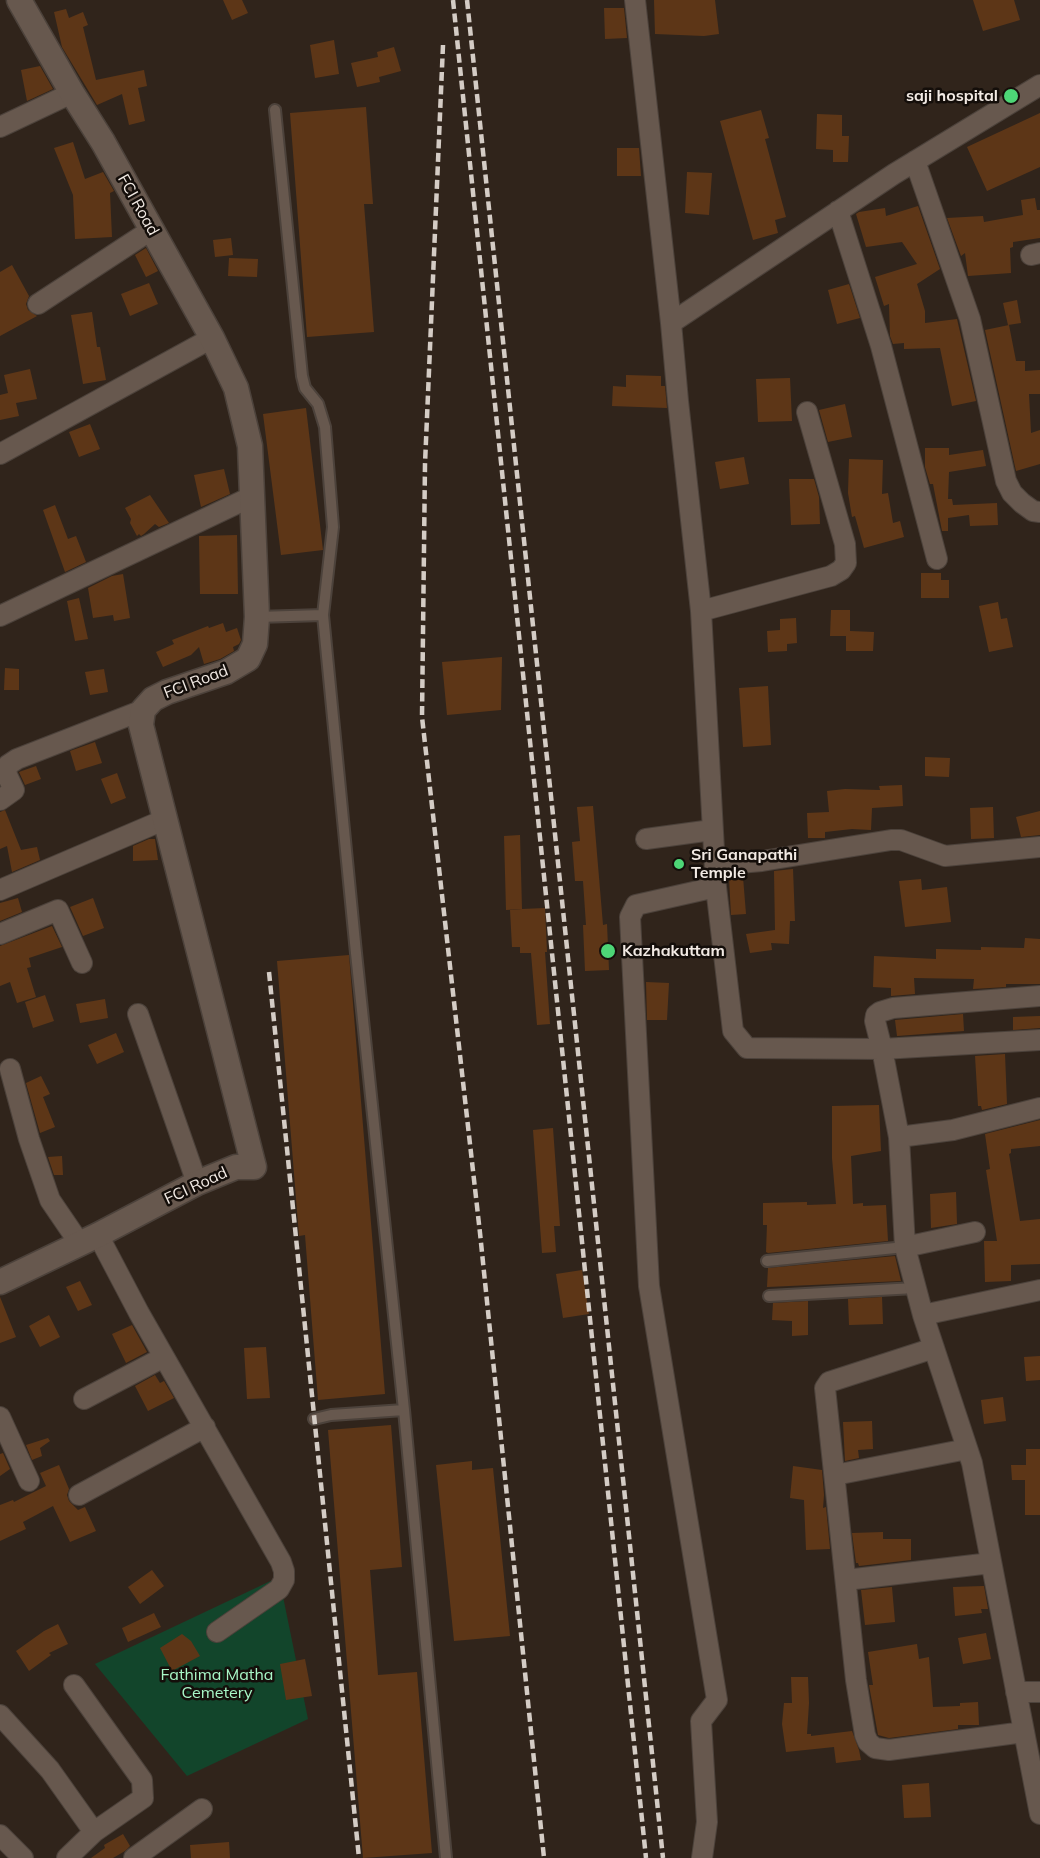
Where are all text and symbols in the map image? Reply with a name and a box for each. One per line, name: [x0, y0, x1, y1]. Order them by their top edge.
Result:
place label: saji hospital: [906, 86, 998, 106]
marker: saji hospital: [1002, 87, 1020, 105]
street label: FCI Road: [113, 171, 163, 239]
street label: FCI Road: [161, 661, 231, 703]
place label: Sri Ganapathi Temple: [691, 845, 797, 883]
marker: Sri Ganapathi Temple: [672, 857, 686, 871]
place label: Kazhakuttam: [622, 941, 725, 961]
marker: Kazhakuttam: [599, 942, 617, 960]
street label: FCI Road: [161, 1163, 231, 1209]
park label: Fathima Matha Cemetery: [161, 1665, 273, 1703]

